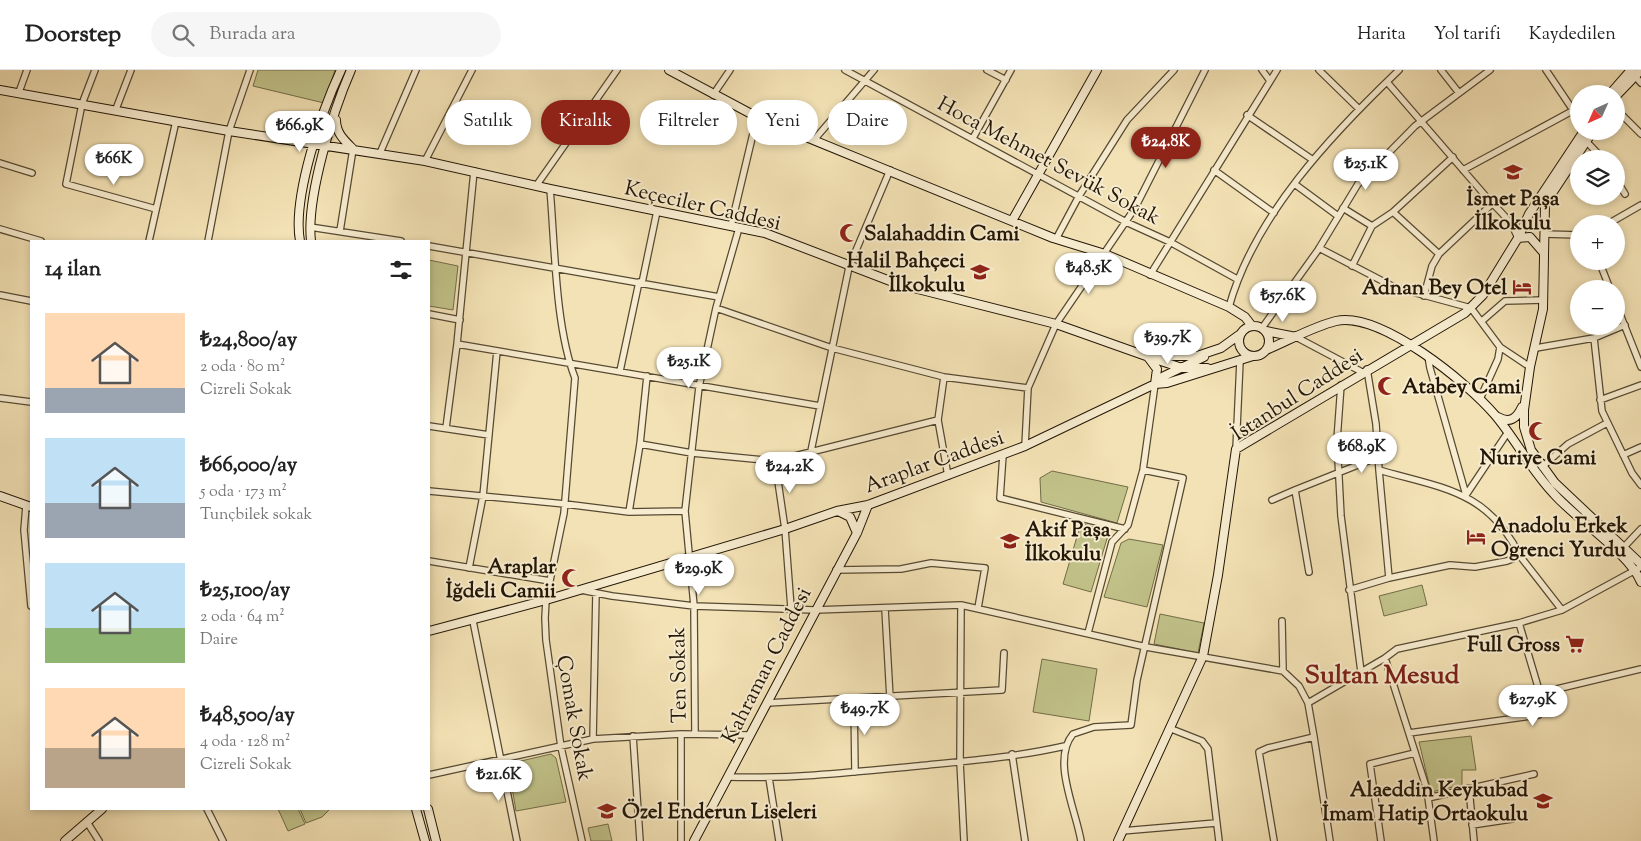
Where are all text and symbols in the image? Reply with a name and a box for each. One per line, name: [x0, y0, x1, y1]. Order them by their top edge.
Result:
search box: [151, 12, 501, 57]
text: Doorstep: [25, 18, 121, 52]
icon: search: [169, 21, 197, 49]
text: Burada ara: [209, 21, 296, 48]
text: Harita: [1357, 22, 1406, 48]
text: Yol tarifi: [1434, 22, 1501, 48]
text: Kaydedilen: [1529, 22, 1616, 48]
north arrow: [1570, 85, 1625, 140]
map controls: [1570, 85, 1625, 335]
street label: Hoca Mehmet Sevük Sokak: [931, 90, 1165, 234]
chip: Satılık: [445, 100, 531, 145]
chip: Kiralık: [541, 100, 630, 145]
chip: Filtreler: [640, 100, 737, 145]
chip: Yeni: [747, 100, 818, 145]
chip: Daire: [828, 100, 907, 145]
pin: ₺66.9K: [259, 111, 341, 153]
text: ₺66.9K: [276, 115, 324, 138]
pin: ₺24.8K: [1125, 126, 1207, 169]
text: ₺24.8K: [1142, 131, 1190, 154]
pin: ₺66K: [84, 144, 144, 186]
text: ₺66K: [96, 148, 132, 171]
pin: ₺25.1K: [1325, 148, 1407, 191]
button: layers: [1570, 150, 1625, 205]
text: ₺25.1K: [1344, 153, 1388, 176]
school or university icon: İsmet Paşa İlkokulu: [1502, 161, 1524, 183]
street label: Keçeciler Caddesi: [621, 174, 784, 240]
place label: İsmet Paşa İlkokulu: [1467, 185, 1560, 239]
button: +: [1570, 215, 1625, 270]
place label: Salahaddin Cami: [864, 220, 1019, 250]
mosque icon: Salahaddin Cami: [838, 222, 860, 244]
place label: Halil Bahçeci İlkokulu: [847, 247, 966, 301]
pin: ₺48.5K: [1048, 252, 1130, 295]
text: 14 ilan: [45, 255, 101, 285]
icon: filters: [387, 256, 415, 284]
text: ₺48.5K: [1066, 257, 1112, 280]
school or university icon: Halil Bahçeci İlkokulu: [969, 261, 991, 283]
place label: Adnan Bey Otel: [1362, 274, 1507, 304]
hotel icon: Adnan Bey Otel: [1511, 276, 1533, 298]
pin: ₺57.6K: [1242, 280, 1324, 323]
button: −: [1570, 280, 1625, 335]
text: ₺57.6K: [1260, 285, 1306, 308]
pin: ₺39.7K: [1127, 322, 1209, 365]
text: ₺24,800/ay: [200, 326, 297, 356]
text: ₺39.7K: [1145, 327, 1191, 350]
icon: home: [85, 333, 145, 393]
street label: İstanbul Caddesi: [1226, 342, 1370, 450]
pin: ₺25.1K: [648, 346, 730, 389]
text: ₺25.1K: [667, 351, 711, 374]
text: 2 oda · 80 m²: [200, 356, 285, 379]
place label: Atabey Cami: [1402, 373, 1521, 403]
mosque icon: Atabey Cami: [1376, 375, 1398, 397]
text: Cizreli Sokak: [200, 379, 292, 402]
mosque icon: Nuriye Cami: [1527, 420, 1549, 442]
street label: Araplar Caddesi: [861, 424, 1009, 502]
pin: ₺68.9K: [1321, 432, 1403, 474]
text: ₺68.9K: [1338, 436, 1386, 459]
place label: Nuriye Cami: [1480, 444, 1596, 474]
text: ₺66,000/ay: [200, 451, 297, 481]
pin: ₺24.2K: [749, 452, 831, 494]
text: ₺24.2K: [766, 456, 814, 479]
icon: home: [85, 458, 145, 518]
text: 5 oda · 173 m²: [200, 481, 287, 504]
text: Tunçbilek sokak: [200, 504, 312, 527]
place label: Anadolu Erkek Ogrenci Yurdu: [1491, 512, 1628, 566]
place label: Akif Paşa İlkokulu: [1025, 516, 1111, 570]
hotel icon: Anadolu Erkek Ogrenci Yurdu: [1465, 526, 1487, 548]
school or university icon: Akif Paşa İlkokulu: [999, 530, 1021, 552]
place label: Araplar İğdeli Camii: [446, 553, 556, 607]
pin: ₺29.9K: [658, 554, 740, 596]
text: ₺29.9K: [675, 558, 723, 581]
mosque icon: Araplar İğdeli Camii: [560, 567, 582, 589]
text: ₺25,100/ay: [200, 576, 290, 606]
icon: home: [85, 583, 145, 643]
street label: Kahraman Caddesi: [715, 583, 820, 749]
text: 2 oda · 64 m²: [200, 606, 285, 629]
street label: Ten Sokak: [664, 626, 696, 723]
text: Daire: [200, 629, 238, 652]
place label: Full Gross: [1467, 631, 1560, 661]
supermarket icon: Full Gross: [1564, 633, 1586, 655]
street label: Çomak Sokak: [547, 653, 599, 784]
district label: Sultan Mesud: [1305, 658, 1460, 695]
pin: ₺27.9K: [1492, 684, 1574, 727]
text: ₺27.9K: [1510, 689, 1557, 712]
pin: ₺49.7K: [824, 694, 906, 736]
text: ₺49.7K: [841, 698, 889, 721]
text: ₺48,500/ay: [200, 701, 295, 731]
icon: home: [85, 708, 145, 768]
text: 4 oda · 128 m²: [200, 731, 290, 754]
text: Cizreli Sokak: [200, 754, 292, 777]
pin: ₺21.6K: [458, 760, 540, 802]
text: ₺21.6K: [476, 764, 522, 787]
place label: Alaeddin Keykubad İmam Hatip Ortaokulu: [1322, 776, 1529, 830]
school or university icon: Alaeddin Keykubad İmam Hatip Ortaokulu: [1532, 790, 1554, 812]
place label: Özel Enderun Liseleri: [622, 798, 817, 828]
school or university icon: Özel Enderun Liseleri: [596, 800, 618, 822]

